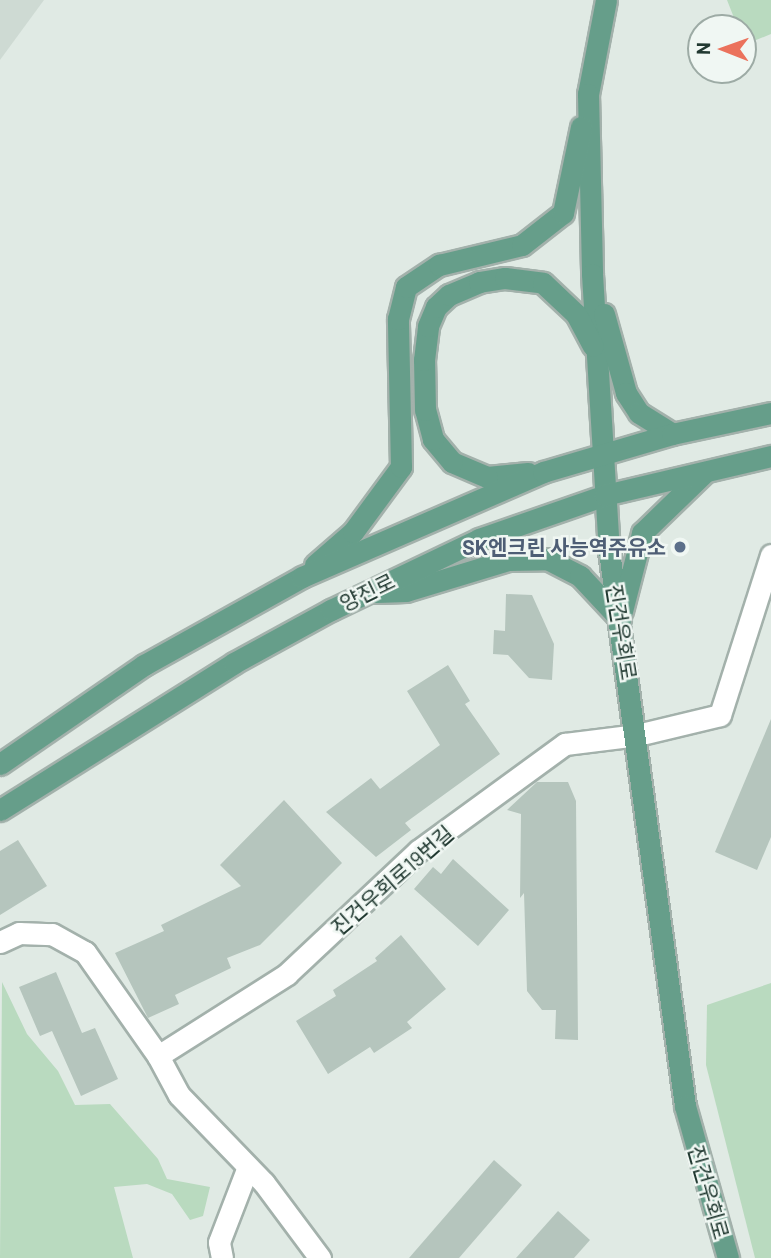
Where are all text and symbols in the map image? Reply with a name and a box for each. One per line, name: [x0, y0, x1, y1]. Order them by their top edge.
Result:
north arrow: [687, 14, 757, 84]
text: N: [691, 42, 714, 55]
place label: SK엔크린 사능역주유소: [462, 534, 666, 560]
marker: SK엔크린 사능역주유소: [672, 539, 688, 555]
street label: 양진로: [335, 568, 399, 616]
street label: 진건우회로: [602, 582, 642, 682]
street label: 진건우회로19번길: [326, 820, 458, 940]
street label: 진건우회로: [684, 1142, 734, 1242]

